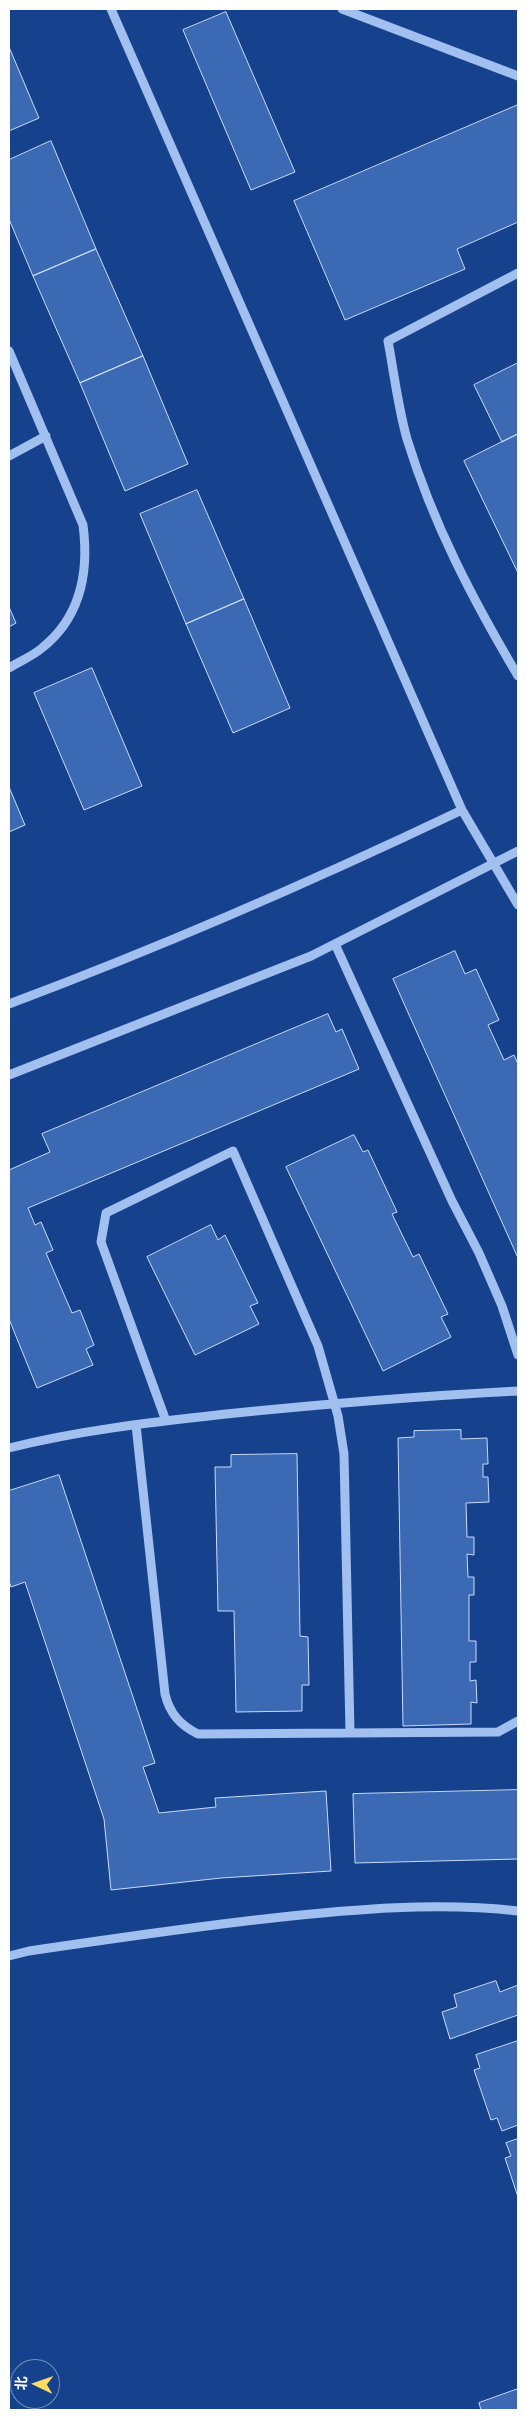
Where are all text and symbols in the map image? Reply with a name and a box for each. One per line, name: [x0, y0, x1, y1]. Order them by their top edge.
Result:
north arrow: [10, 2359, 60, 2409]
text: 北: [13, 2376, 29, 2391]

